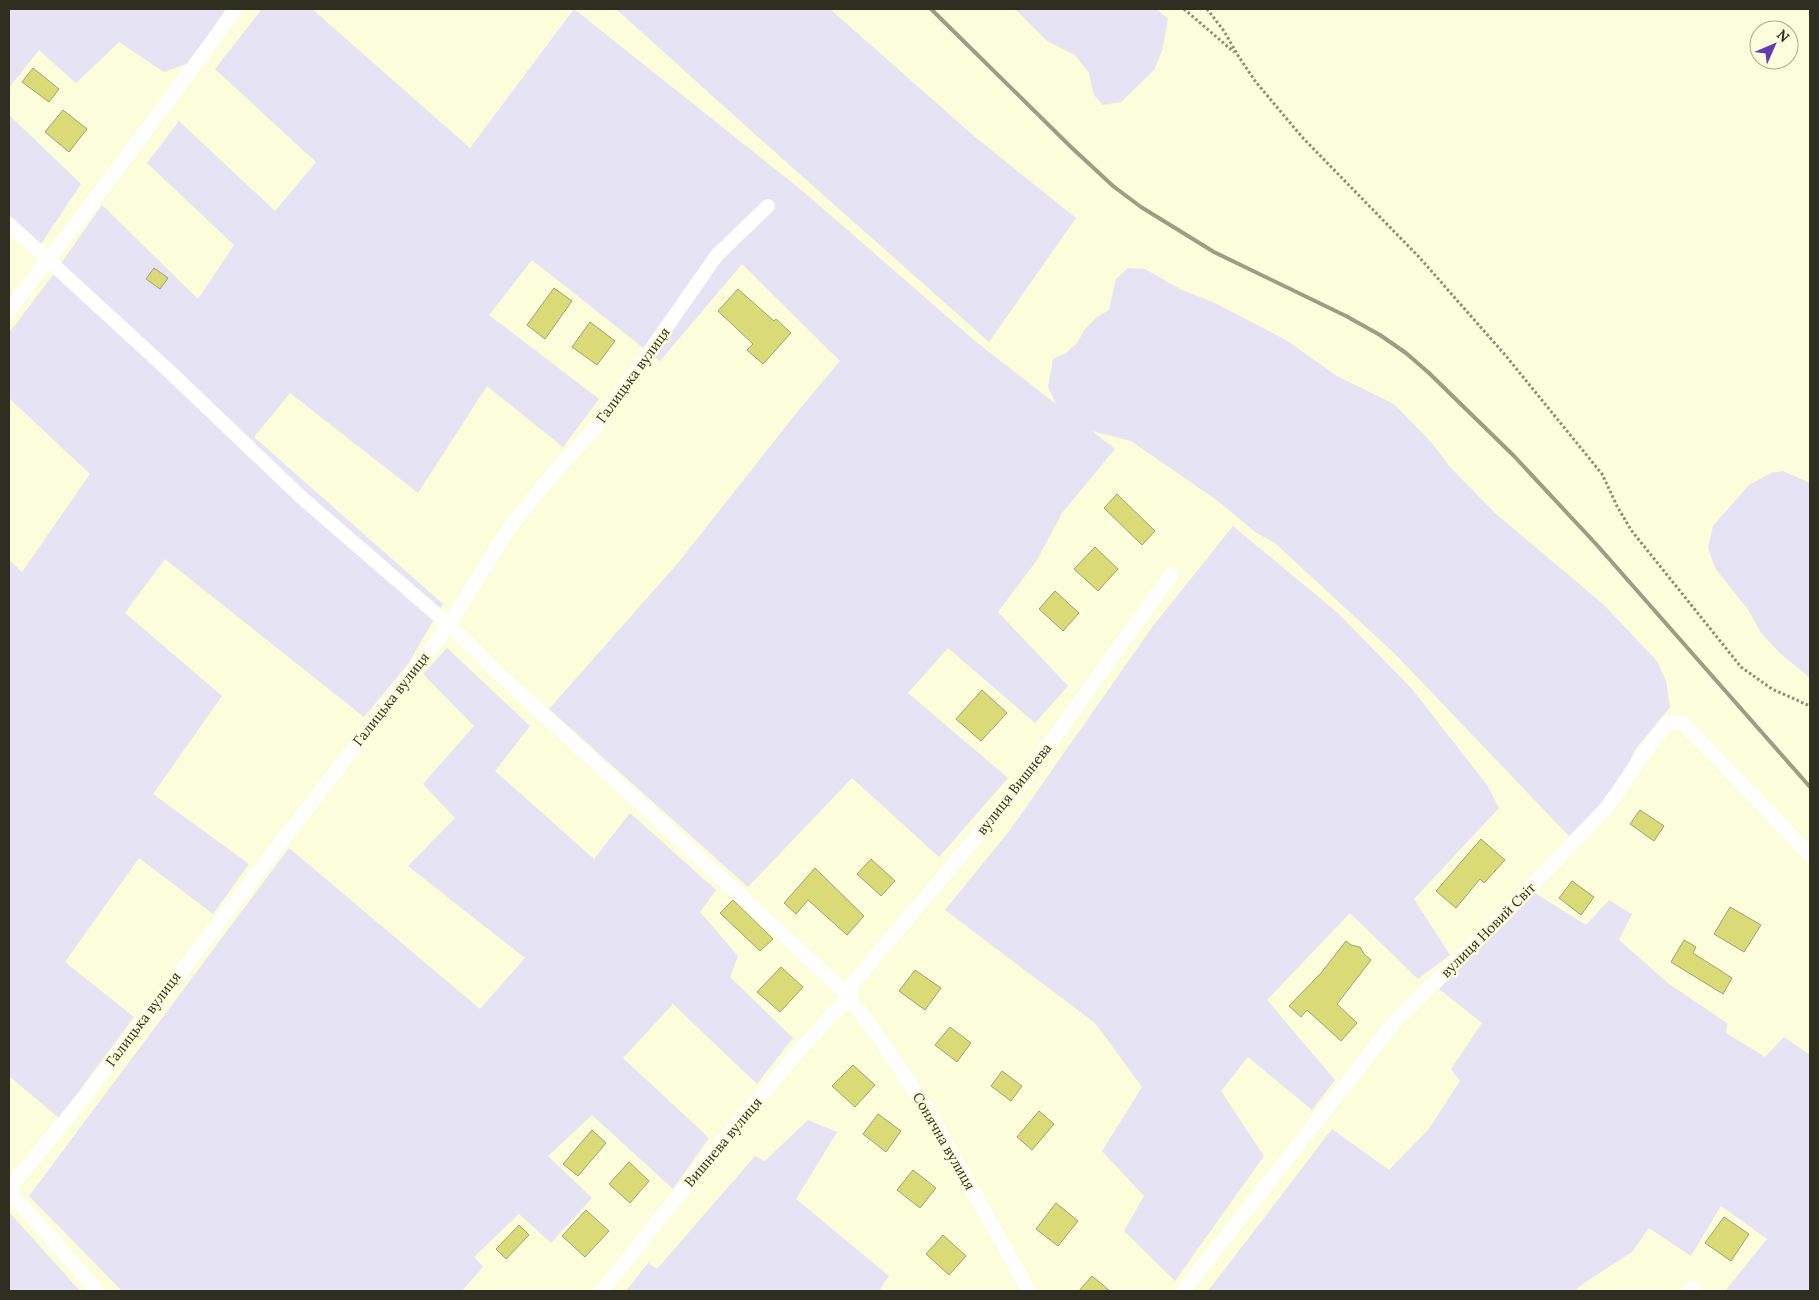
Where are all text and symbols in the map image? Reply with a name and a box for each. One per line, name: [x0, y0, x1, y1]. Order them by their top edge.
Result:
north arrow: [1749, 20, 1799, 70]
text: N: [1773, 26, 1794, 46]
street label: Галицька вулиця: [592, 324, 674, 426]
street label: Галицька вулиця: [349, 649, 433, 749]
street label: вулиця Вишнева: [973, 740, 1055, 838]
street label: вулиця Новий Світ: [1437, 879, 1539, 981]
street label: Галицька вулиця: [102, 968, 184, 1070]
street label: Сонячна вулиця: [909, 1089, 979, 1193]
street label: Вишнева вулиця: [680, 1093, 766, 1191]

